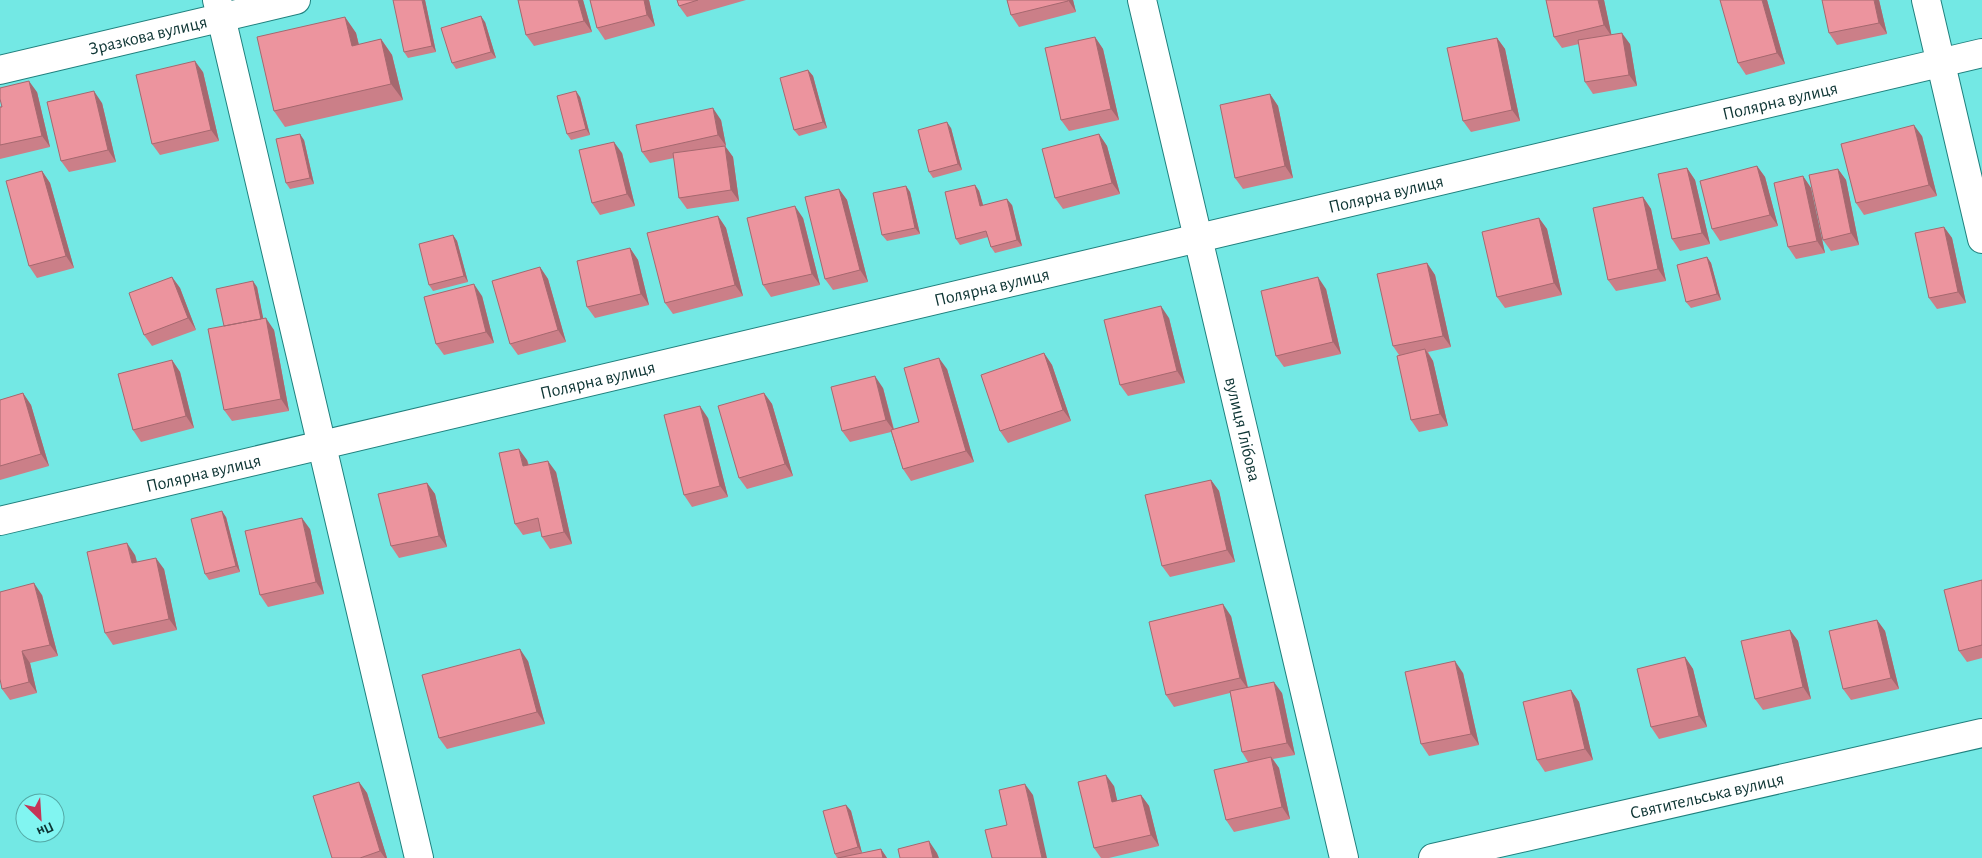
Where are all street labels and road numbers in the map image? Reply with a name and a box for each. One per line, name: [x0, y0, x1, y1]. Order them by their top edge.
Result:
street label: Зразкова вулиця: [87, 13, 209, 59]
street label: Полярна вулиця: [1721, 79, 1840, 124]
street label: Полярна вулиця: [1327, 172, 1446, 217]
street label: Полярна вулиця: [933, 266, 1051, 310]
street label: Полярна вулиця: [538, 359, 657, 403]
street label: вулиця Глібова: [1221, 376, 1263, 483]
street label: Полярна вулиця: [144, 452, 263, 496]
street label: Святительська вулиця: [1629, 770, 1786, 823]

